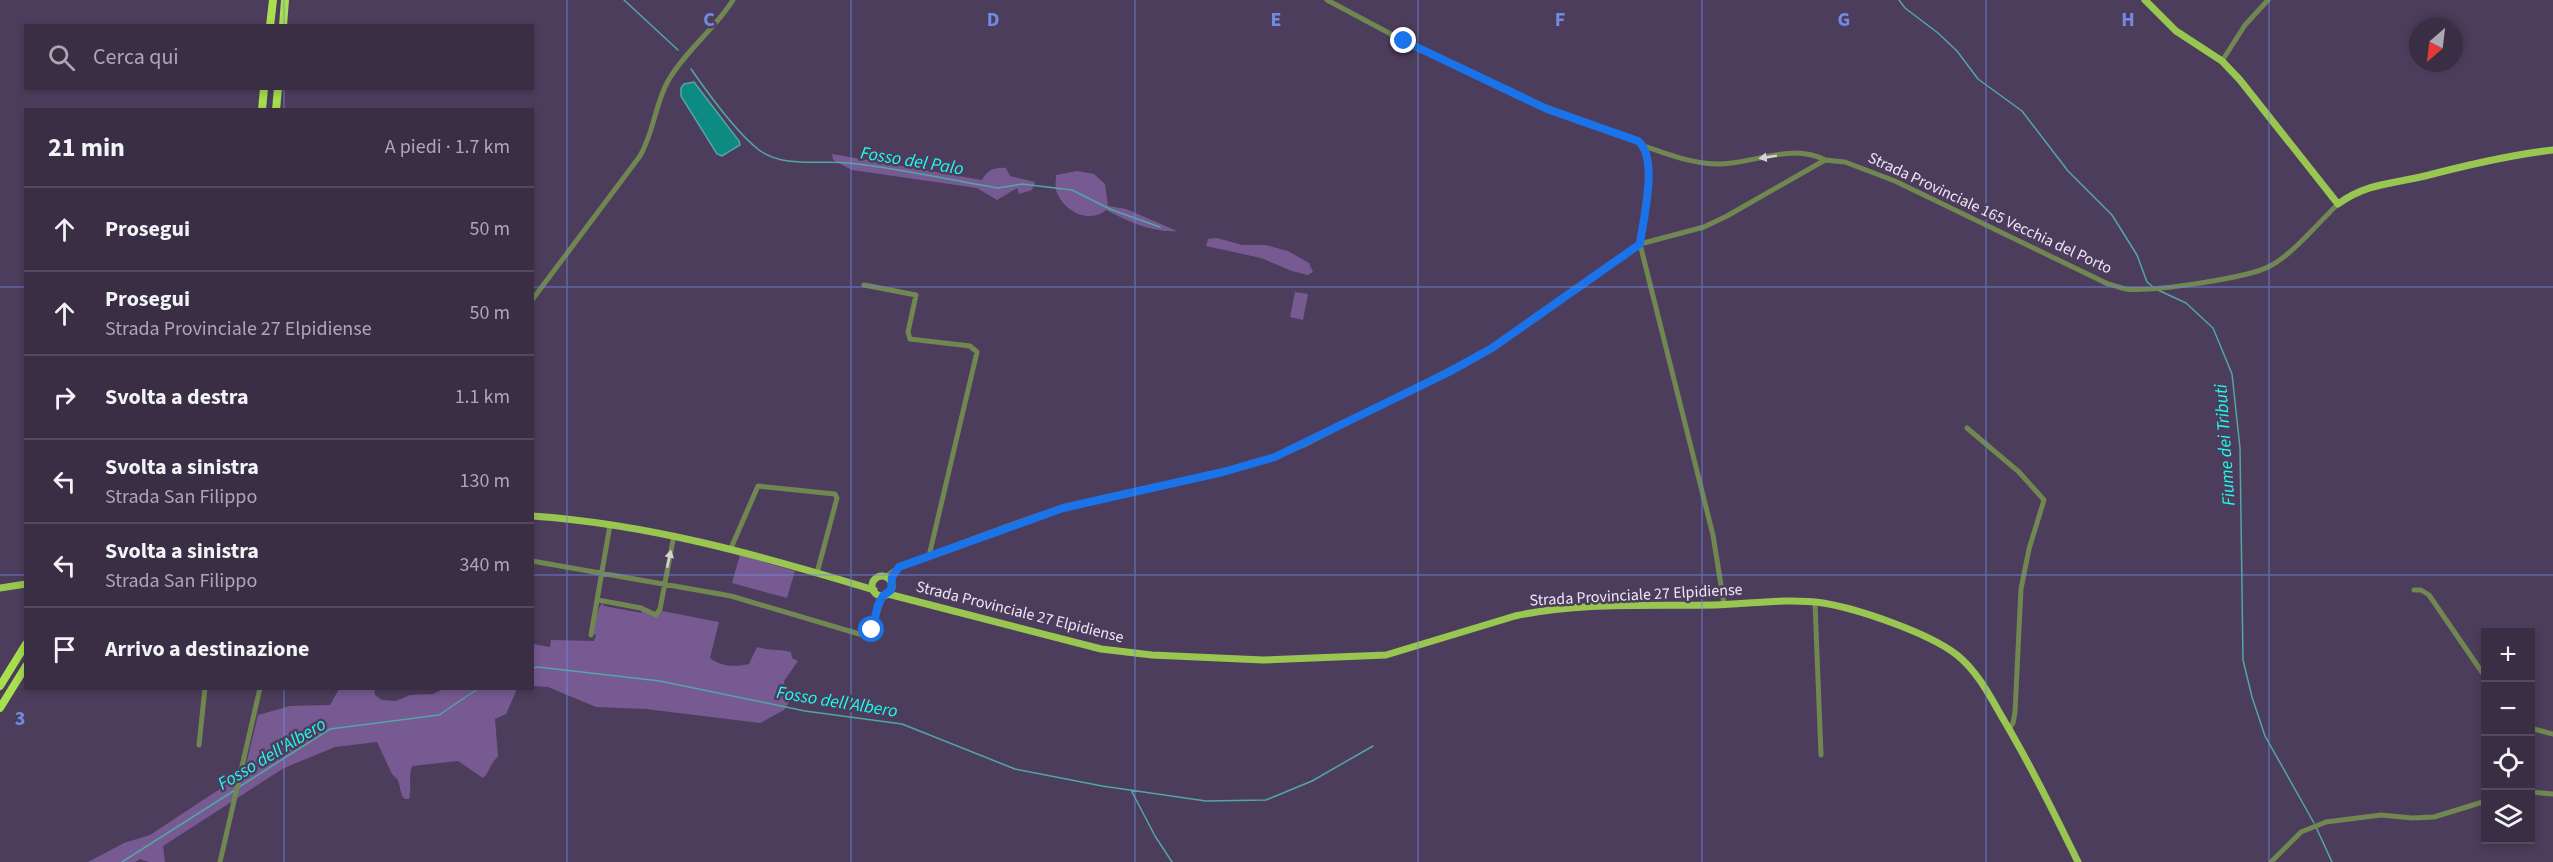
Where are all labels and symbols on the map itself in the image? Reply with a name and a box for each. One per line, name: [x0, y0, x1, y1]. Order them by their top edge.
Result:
text: C: [703, 6, 715, 34]
text: D: [987, 6, 999, 34]
text: E: [1271, 6, 1281, 34]
text: F: [1555, 6, 1565, 34]
text: G: [1838, 6, 1850, 34]
text: H: [2121, 6, 2135, 34]
north arrow: [2409, 18, 2463, 72]
route end: [1390, 27, 1416, 53]
water label: Fosso del Palo: [859, 141, 965, 181]
street label: Strada Provinciale 165 Vecchia del Porto: [1864, 147, 2116, 279]
one-way arrow: [1759, 152, 1778, 161]
water label: Fiume dei Tributi: [2208, 382, 2242, 507]
one-way arrow: [665, 550, 674, 569]
street label: Strada Provinciale 27 Elpidiense: [914, 576, 1126, 648]
street label: Strada Provinciale 27 Elpidiense: [1529, 578, 1743, 612]
route start: [858, 616, 884, 642]
water label: Fosso dell'Albero: [775, 680, 899, 724]
text: 3: [15, 705, 25, 733]
water label: Fosso dell'Albero: [213, 712, 331, 796]

